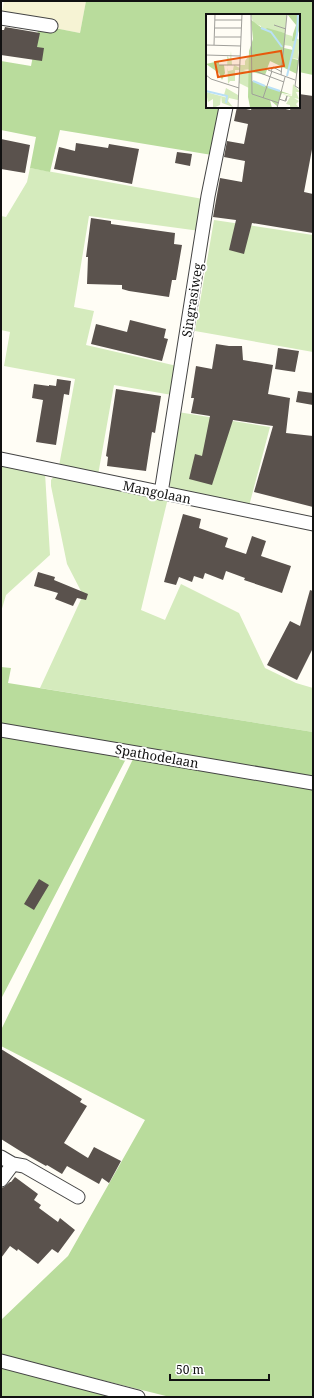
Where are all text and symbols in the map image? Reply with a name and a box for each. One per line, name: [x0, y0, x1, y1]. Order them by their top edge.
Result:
inset map: [206, 14, 300, 108]
street label: Singrasiweg: [177, 262, 207, 338]
street label: Mangolaan: [121, 476, 193, 508]
street label: Spathodelaan: [114, 740, 201, 772]
scale bar: [170, 1356, 269, 1382]
text: 50 m: [176, 1361, 204, 1378]

